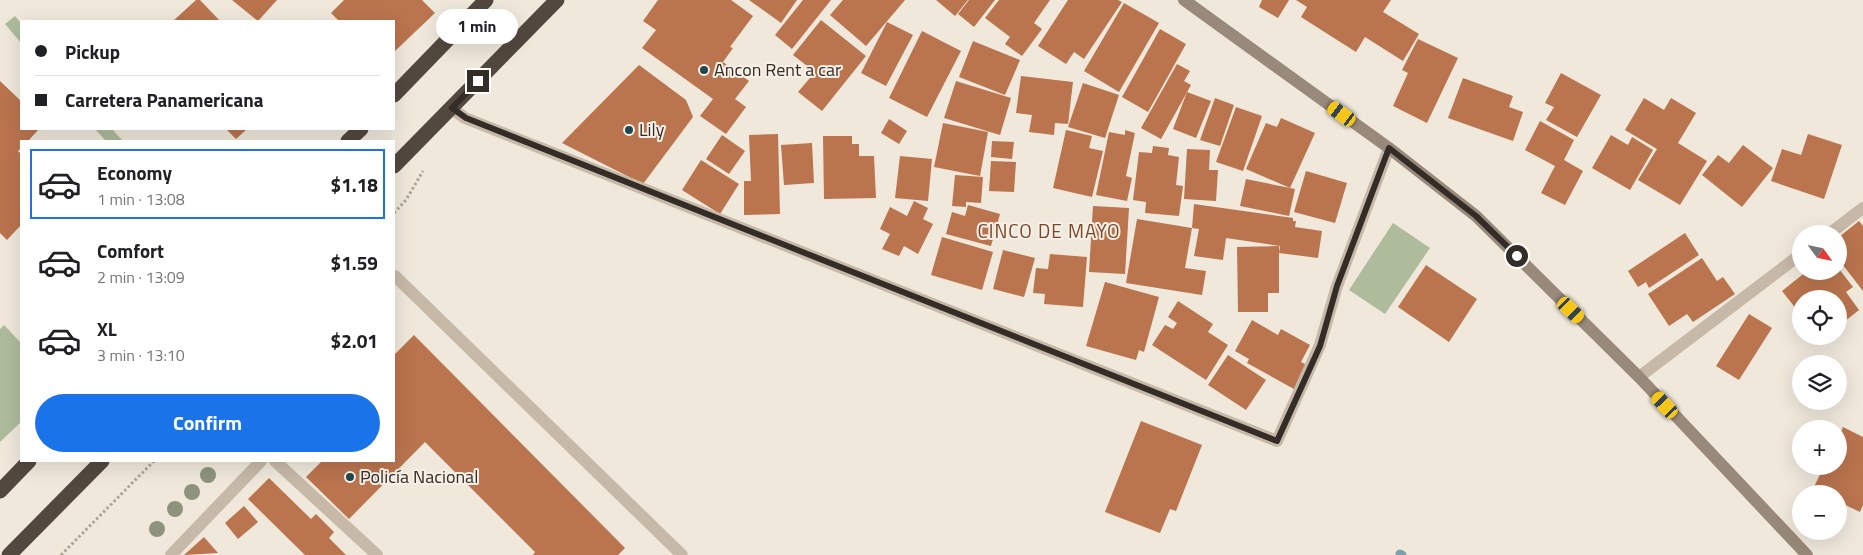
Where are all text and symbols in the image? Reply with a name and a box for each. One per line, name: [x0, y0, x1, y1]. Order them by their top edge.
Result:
callout: 1 min: [437, 8, 519, 44]
text: 1 min: [458, 14, 496, 38]
text: Pickup: [65, 37, 120, 66]
place label: Ancon Rent a car: [714, 56, 841, 83]
marker: Ancon Rent a car: [698, 64, 710, 76]
route end: [467, 70, 489, 92]
text: Carretera Panamericana: [65, 85, 263, 114]
car: [1325, 99, 1358, 129]
place label: Lily: [639, 116, 665, 143]
marker: Lily: [623, 124, 635, 136]
text: Economy: [97, 158, 172, 187]
icon: car: [37, 162, 82, 207]
text: $1.18: [331, 170, 378, 199]
text: 1 min · 13:08: [97, 187, 185, 211]
district label: CINCO DE MAYO: [977, 216, 1121, 245]
north arrow: [1792, 225, 1848, 280]
map controls: [1792, 225, 1847, 540]
text: Comfort: [97, 236, 164, 265]
icon: car: [37, 240, 82, 285]
route start: [1506, 245, 1528, 267]
text: $1.59: [331, 248, 378, 277]
text: 2 min · 13:09: [97, 265, 185, 289]
button: locate: [1792, 290, 1847, 345]
car: [1555, 294, 1587, 326]
text: XL: [97, 314, 117, 343]
icon: car: [37, 318, 82, 363]
text: $2.01: [331, 326, 378, 355]
text: 3 min · 13:10: [97, 343, 185, 367]
button: layers: [1792, 355, 1847, 410]
car: [1649, 389, 1680, 421]
button: Confirm: [35, 394, 380, 452]
button: +: [1792, 420, 1847, 475]
place label: Policía Nacional: [360, 463, 478, 490]
marker: Policía Nacional: [344, 471, 356, 483]
button: −: [1792, 485, 1847, 540]

